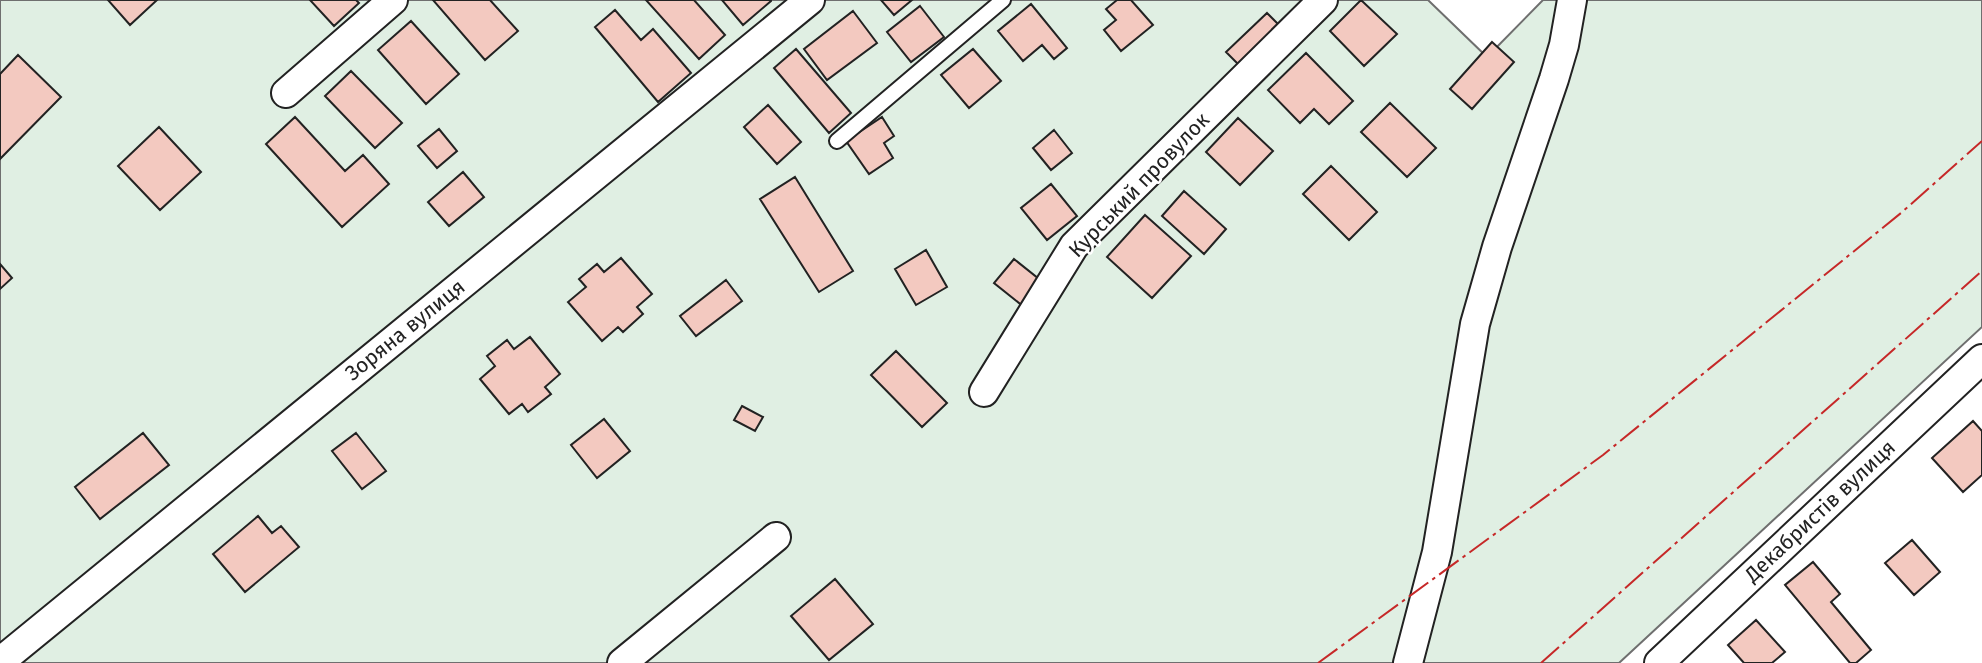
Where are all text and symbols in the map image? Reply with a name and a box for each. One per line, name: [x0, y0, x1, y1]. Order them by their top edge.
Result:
street label: Курський провулок: [1063, 107, 1215, 263]
street label: Зоряна вулиця: [340, 274, 470, 386]
street label: Декабристів вулиця: [1739, 434, 1901, 588]

